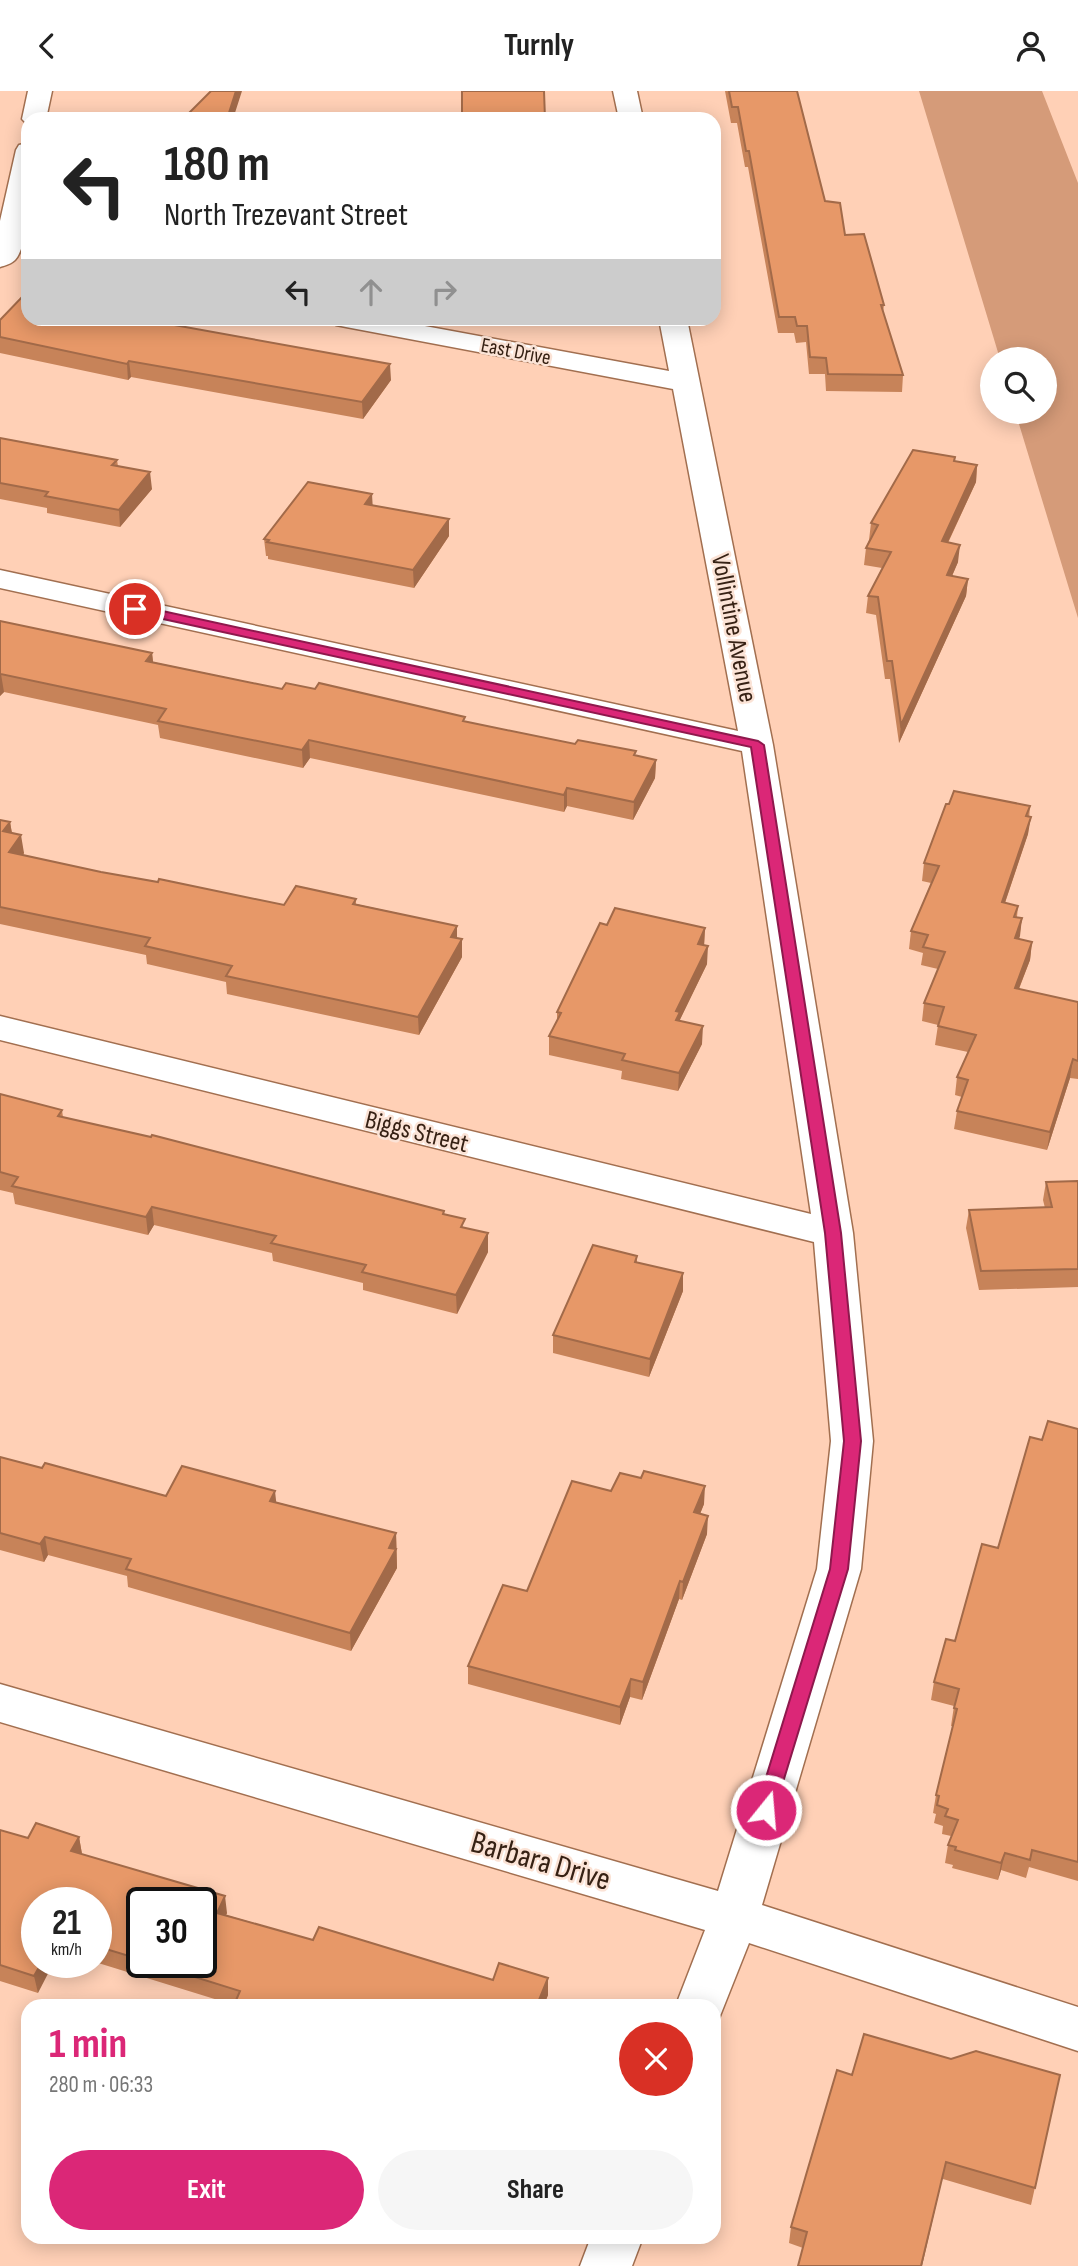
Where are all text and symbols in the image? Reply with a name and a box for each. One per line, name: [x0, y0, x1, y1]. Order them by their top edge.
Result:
text: Turnly: [504, 26, 574, 65]
icon: back: [28, 27, 66, 65]
icon: person: [1012, 27, 1050, 65]
text: 180 m: [164, 136, 270, 195]
icon: left: [49, 140, 140, 231]
text: North Trezevant Street: [164, 196, 408, 235]
icon: left: [279, 273, 317, 311]
icon: ahead: [352, 273, 390, 311]
icon: right: [425, 273, 463, 311]
street label: East Drive: [479, 333, 553, 370]
map controls: [980, 347, 1057, 424]
button: search: [980, 347, 1057, 424]
street label: Vollintine Avenue: [704, 552, 763, 705]
pin: [105, 579, 165, 639]
icon: arrive: [116, 590, 154, 628]
street label: Biggs Street: [362, 1105, 472, 1160]
position arrow: [729, 1773, 803, 1847]
street label: Barbara Drive: [466, 1823, 615, 1900]
speed limit sign: 30: [126, 1887, 217, 1978]
text: 21: [52, 1902, 81, 1945]
text: km/h: [51, 1939, 82, 1960]
text: 1 min: [49, 2019, 127, 2070]
button: close: [619, 2022, 693, 2096]
text: 280 m · 06:33: [49, 2071, 153, 2099]
button: Exit: [49, 2150, 364, 2230]
button: Share: [378, 2150, 693, 2230]

